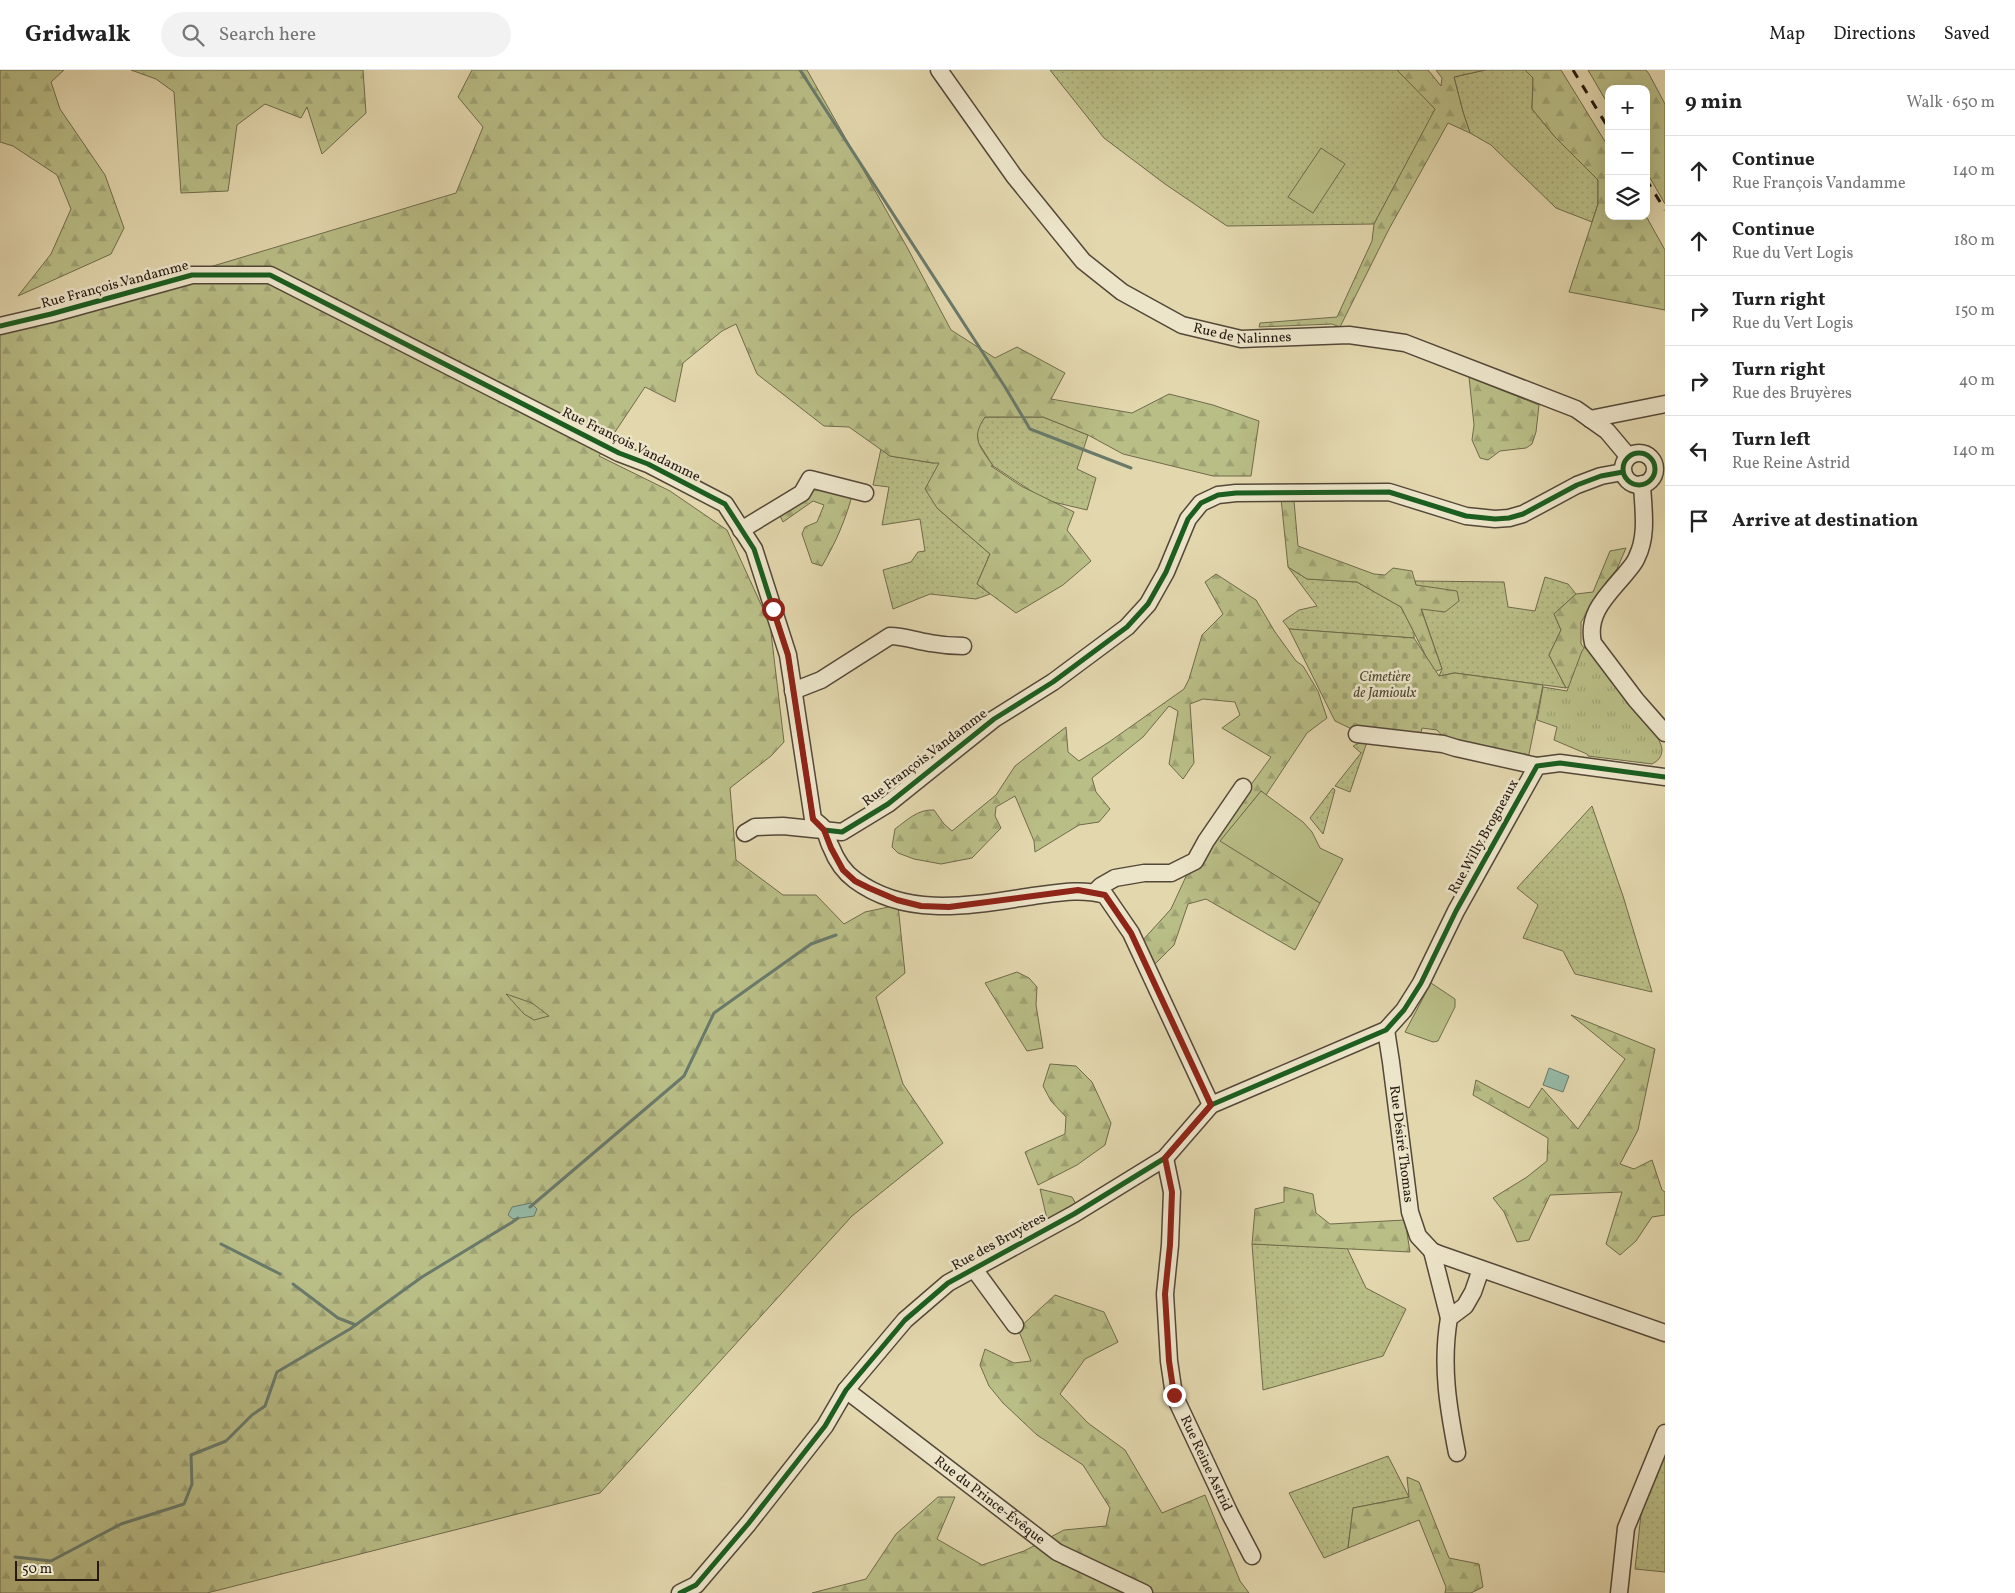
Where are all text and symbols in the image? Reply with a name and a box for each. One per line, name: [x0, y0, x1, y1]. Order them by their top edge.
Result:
search box: [161, 12, 511, 57]
text: Gridwalk: [25, 18, 131, 52]
icon: search: [179, 21, 207, 49]
text: Search here: [219, 22, 316, 48]
text: Map: [1769, 22, 1805, 47]
text: Directions: [1833, 22, 1916, 47]
text: Saved: [1944, 22, 1990, 47]
map controls: [1605, 85, 1650, 220]
button: +: [1605, 85, 1650, 130]
text: 9 min: [1685, 88, 1742, 117]
text: Walk · 650 m: [1907, 92, 1995, 114]
button: −: [1605, 130, 1650, 175]
text: Continue: [1732, 147, 1815, 173]
icon: ahead: [1685, 157, 1713, 185]
text: 140 m: [1953, 160, 1995, 182]
text: Rue François Vandamme: [1732, 173, 1905, 195]
button: layers: [1605, 175, 1650, 220]
text: Continue: [1732, 217, 1815, 243]
icon: ahead: [1685, 227, 1713, 255]
text: 180 m: [1954, 230, 1995, 252]
text: Rue du Vert Logis: [1732, 243, 1853, 265]
street label: Rue François Vandamme: [39, 256, 191, 314]
text: Turn right: [1732, 287, 1825, 313]
icon: right: [1685, 297, 1713, 325]
text: 150 m: [1954, 300, 1995, 322]
text: Rue du Vert Logis: [1732, 313, 1853, 335]
street label: Rue de Nalinnes: [1191, 318, 1292, 349]
text: Turn right: [1732, 357, 1825, 383]
icon: right: [1685, 367, 1713, 395]
text: 40 m: [1959, 370, 1995, 392]
text: Rue des Bruyères: [1732, 383, 1852, 405]
street label: Rue François Vandamme: [559, 403, 704, 487]
text: Turn left: [1732, 427, 1811, 453]
icon: left: [1685, 437, 1713, 465]
text: 140 m: [1953, 440, 1995, 462]
text: Rue Reine Astrid: [1732, 453, 1850, 475]
icon: arrive: [1685, 507, 1713, 535]
text: Arrive at destination: [1732, 508, 1918, 534]
route start: [762, 598, 785, 621]
park label: Cimetière de Jamioulx: [1354, 668, 1417, 703]
street label: Rue François Vandamme: [859, 705, 992, 811]
street label: Rue Willy Brogneaux: [1444, 776, 1524, 898]
street label: Rue Désiré Thomas: [1385, 1084, 1418, 1204]
street label: Rue des Bruyères: [949, 1208, 1049, 1276]
route end: [1163, 1384, 1186, 1407]
street label: Rue Reine Astrid: [1175, 1412, 1237, 1514]
street label: Rue du Prince-Évêque: [930, 1452, 1049, 1549]
scale bar: [15, 1558, 99, 1581]
text: 50 m: [22, 1560, 52, 1579]

